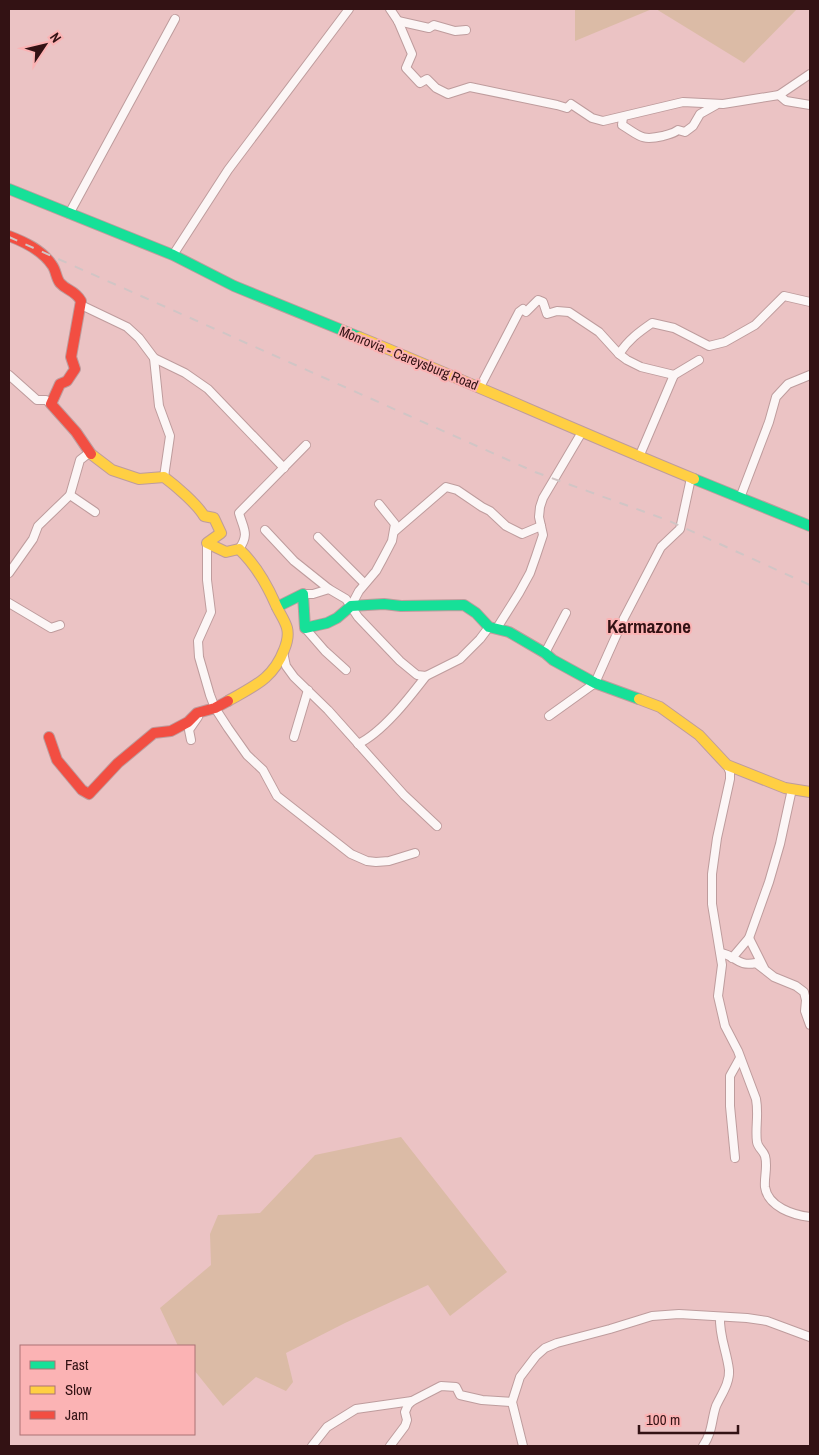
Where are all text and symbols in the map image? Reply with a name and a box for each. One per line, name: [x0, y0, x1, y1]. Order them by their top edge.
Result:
north arrow: [20, 20, 70, 70]
text: N: [46, 29, 65, 46]
street label: Monrovia - Careysburg Road: [337, 322, 481, 394]
district label: Karmazone: [607, 613, 691, 639]
legend: [20, 1345, 195, 1435]
text: Fast: [65, 1354, 89, 1375]
text: Slow: [65, 1379, 92, 1400]
scale bar: [639, 1402, 738, 1434]
text: Jam: [65, 1404, 88, 1425]
text: 100 m: [646, 1409, 680, 1430]

